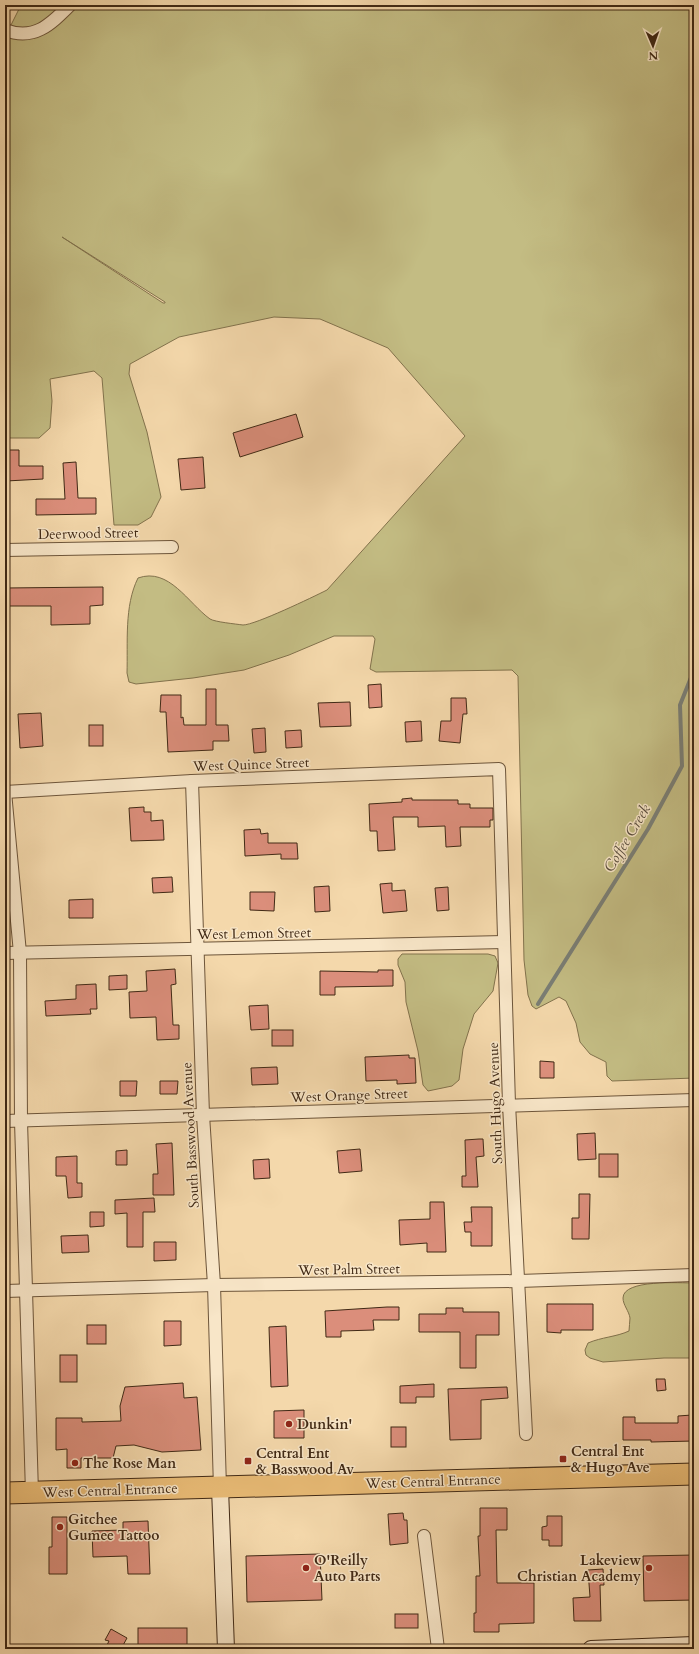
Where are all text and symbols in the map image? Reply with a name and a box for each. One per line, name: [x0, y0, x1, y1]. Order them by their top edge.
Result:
north arrow: [633, 26, 673, 66]
text: N: [648, 48, 658, 63]
street label: Deerwood Street: [38, 523, 139, 544]
street label: West Quince Street: [191, 753, 310, 776]
water label: Coffee Creek: [599, 800, 655, 876]
street label: West Lemon Street: [196, 923, 312, 944]
street label: South Hugo Avenue: [484, 1042, 507, 1164]
street label: South Basswood Avenue: [177, 1062, 204, 1208]
street label: West Orange Street: [289, 1084, 409, 1107]
street label: West Palm Street: [297, 1259, 401, 1280]
place label: Dunkin': [297, 1415, 352, 1434]
marker: Dunkin': [284, 1419, 294, 1429]
place label: Central Ent & Hugo Ave: [571, 1442, 650, 1477]
place label: Central Ent & Basswood Av: [256, 1444, 354, 1479]
place label: The Rose Man: [83, 1454, 176, 1473]
marker: Central Ent & Hugo Ave: [558, 1454, 568, 1464]
marker: Central Ent & Basswood Av: [243, 1456, 253, 1466]
marker: The Rose Man: [70, 1458, 80, 1468]
street label: West Central Entrance: [364, 1470, 501, 1493]
street label: West Central Entrance: [41, 1479, 178, 1502]
place label: Gitchee Gumee Tattoo: [68, 1510, 159, 1545]
marker: Gitchee Gumee Tattoo: [55, 1522, 65, 1532]
place label: O'Reilly Auto Parts: [314, 1551, 381, 1586]
place label: Lakeview Christian Academy: [517, 1551, 641, 1586]
marker: O'Reilly Auto Parts: [301, 1563, 311, 1573]
marker: Lakeview Christian Academy: [644, 1563, 654, 1573]

